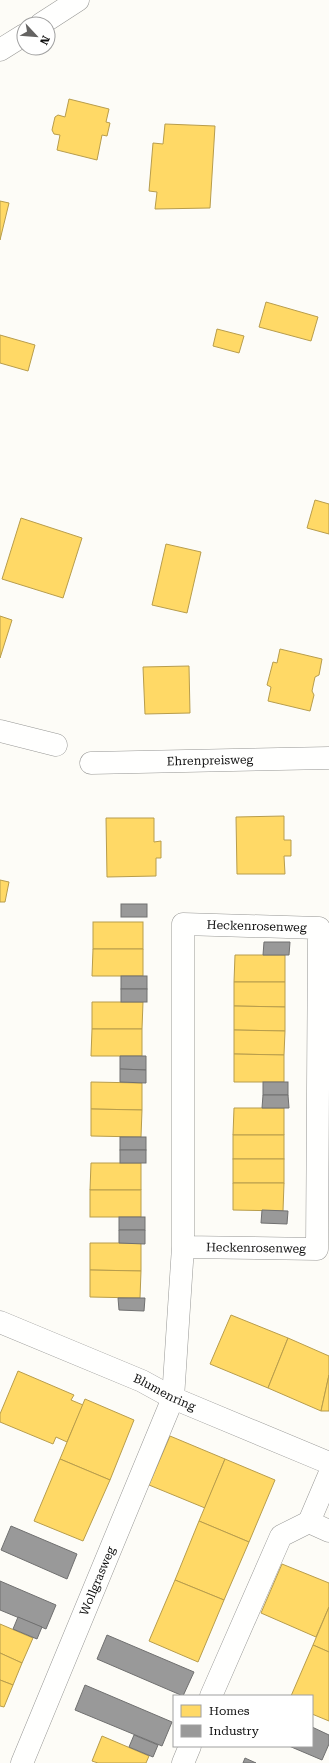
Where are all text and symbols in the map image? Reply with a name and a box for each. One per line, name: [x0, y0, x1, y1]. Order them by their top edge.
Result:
north arrow: [16, 16, 56, 56]
text: N: [37, 34, 52, 47]
street label: Ehrenpreisweg: [167, 753, 254, 768]
street label: Heckenrosenweg: [206, 918, 307, 935]
street label: Heckenrosenweg: [206, 1240, 306, 1256]
street label: Blumenring: [131, 1371, 198, 1414]
street label: Wollgrasweg: [77, 1544, 118, 1618]
legend: [173, 1695, 313, 1747]
text: Homes: [209, 1704, 250, 1718]
text: Industry: [209, 1724, 260, 1738]

